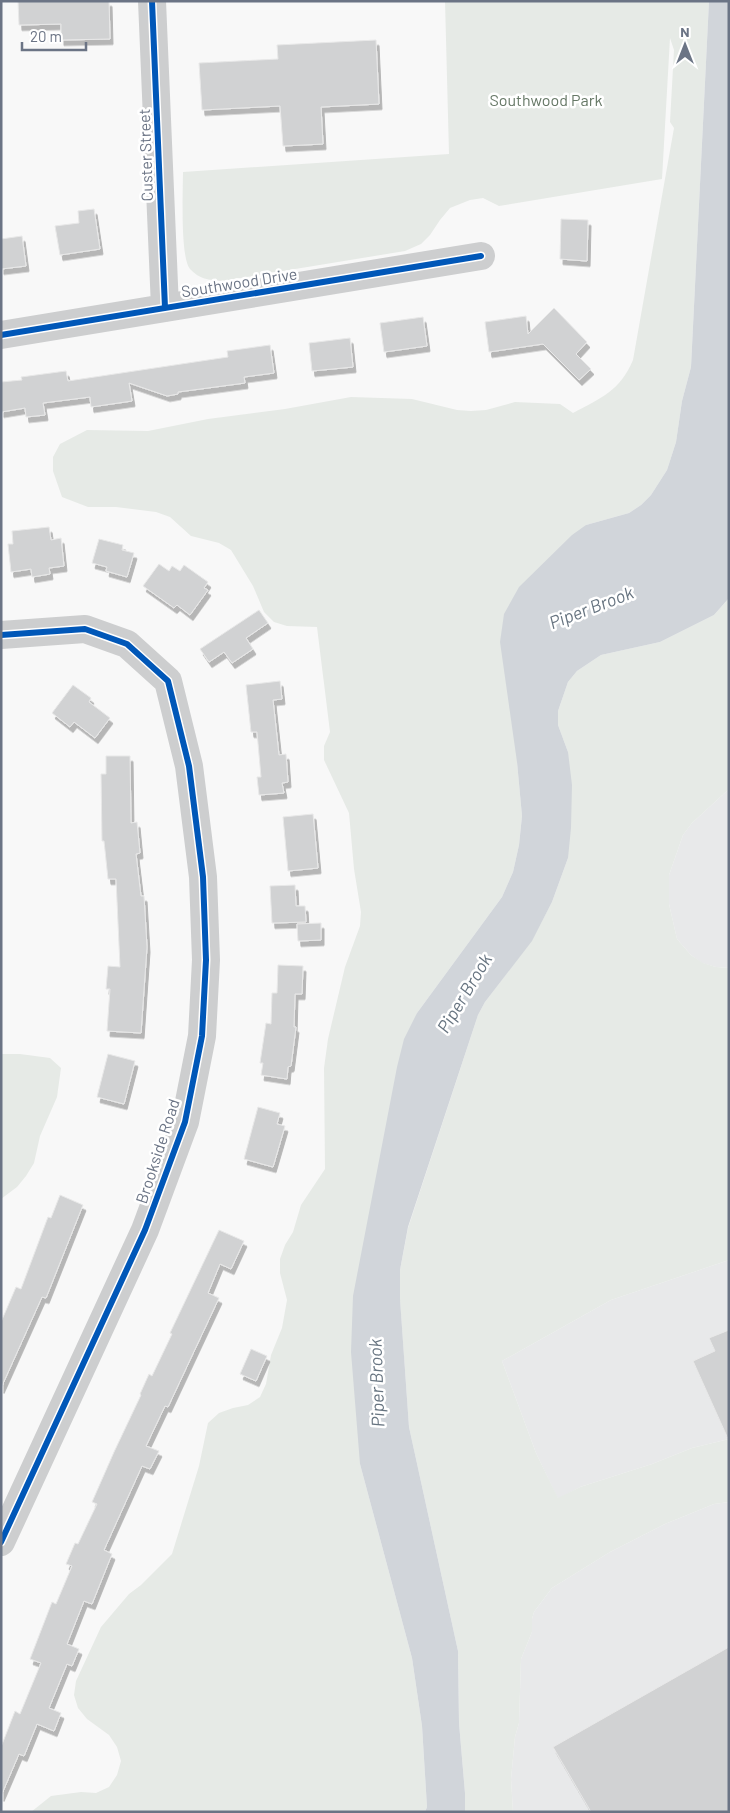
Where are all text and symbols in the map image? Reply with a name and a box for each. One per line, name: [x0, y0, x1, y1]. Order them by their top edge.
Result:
scale bar: [22, 20, 86, 52]
north arrow: [660, 20, 710, 70]
text: N: [680, 23, 690, 40]
text: 20 m: [30, 27, 62, 45]
park label: Southwood Park: [489, 90, 603, 109]
street label: Custer Street: [134, 108, 156, 202]
street label: Southwood Drive: [180, 263, 298, 301]
water label: Piper Brook: [546, 581, 636, 633]
water label: Piper Brook: [432, 949, 496, 1037]
street label: Brookside Road: [131, 1096, 183, 1206]
water label: Piper Brook: [363, 1338, 389, 1428]

